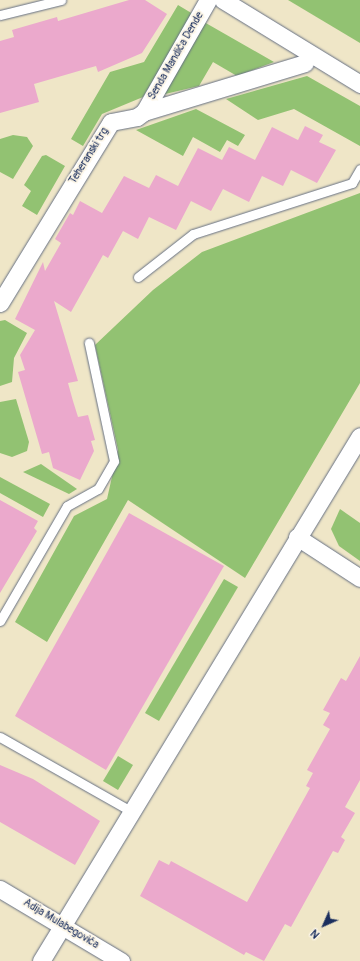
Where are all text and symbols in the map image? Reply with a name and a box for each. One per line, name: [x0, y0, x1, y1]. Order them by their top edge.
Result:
street label: Senda Mandića Dende: [145, 10, 207, 102]
street label: Teheranski trg: [66, 125, 112, 187]
street label: Adija Mulabegovića: [21, 896, 101, 952]
north arrow: [304, 905, 344, 945]
text: N: [308, 927, 322, 941]

